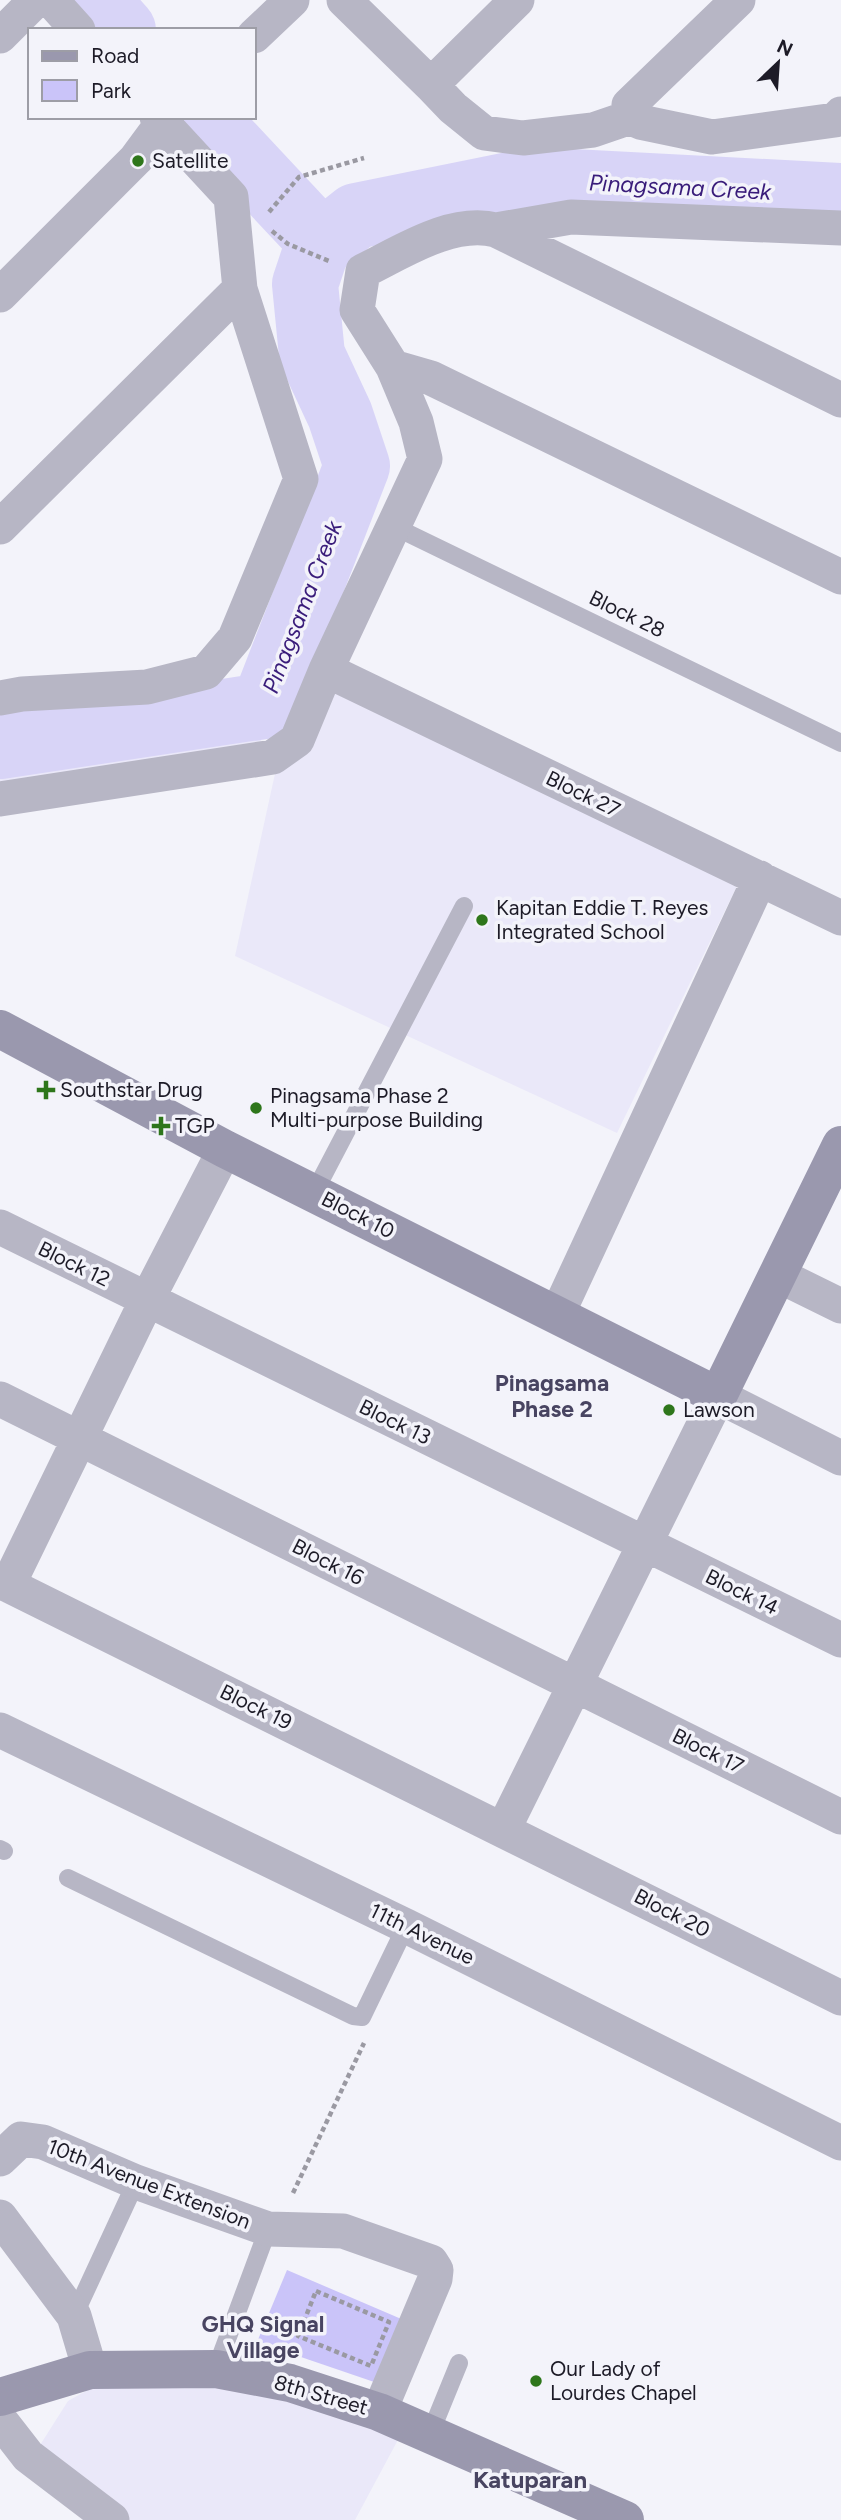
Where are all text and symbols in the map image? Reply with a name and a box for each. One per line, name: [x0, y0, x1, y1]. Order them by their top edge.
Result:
legend: [28, 28, 256, 119]
north arrow: [743, 28, 813, 98]
text: N: [773, 35, 796, 62]
text: Road: [91, 43, 139, 68]
text: Park: [91, 78, 132, 103]
place label: Satellite: [152, 148, 228, 173]
marker: Satellite: [130, 153, 146, 169]
water label: Pinagsama Creek: [588, 168, 773, 206]
water label: Pinagsama Creek: [256, 516, 348, 697]
street label: Block 28: [585, 585, 669, 643]
street label: Block 27: [542, 765, 624, 822]
place label: Kapitan Eddie T. Reyes Integrated School: [496, 895, 708, 944]
marker: Kapitan Eddie T. Reyes Integrated School: [474, 912, 490, 928]
place label: Southstar Drug: [60, 1077, 203, 1102]
marker: Southstar Drug: [38, 1082, 54, 1098]
place label: Pinagsama Phase 2 Multi-purpose Building: [270, 1083, 483, 1132]
marker: Pinagsama Phase 2 Multi-purpose Building: [248, 1100, 264, 1116]
place label: TGP: [175, 1113, 215, 1138]
marker: TGP: [153, 1118, 169, 1134]
street label: Block 10: [318, 1186, 399, 1244]
street label: Block 12: [34, 1235, 114, 1292]
district label: Pinagsama Phase 2: [495, 1369, 609, 1423]
street label: Block 13: [355, 1394, 435, 1450]
place label: Lawson: [683, 1397, 755, 1422]
marker: Lawson: [661, 1402, 677, 1418]
street label: Block 16: [288, 1533, 368, 1590]
street label: Block 14: [702, 1563, 783, 1620]
street label: Block 19: [216, 1678, 296, 1735]
street label: Block 17: [668, 1723, 748, 1779]
street label: Block 20: [630, 1883, 714, 1942]
street label: 11th Avenue: [366, 1897, 479, 1970]
street label: 10th Avenue Extension: [44, 2133, 254, 2234]
district label: GHQ Signal Village: [202, 2310, 324, 2364]
place label: Our Lady of Lourdes Chapel: [550, 2356, 697, 2405]
street label: 8th Street: [271, 2369, 371, 2420]
marker: Our Lady of Lourdes Chapel: [528, 2373, 544, 2389]
district label: Katuparan: [473, 2465, 587, 2494]

